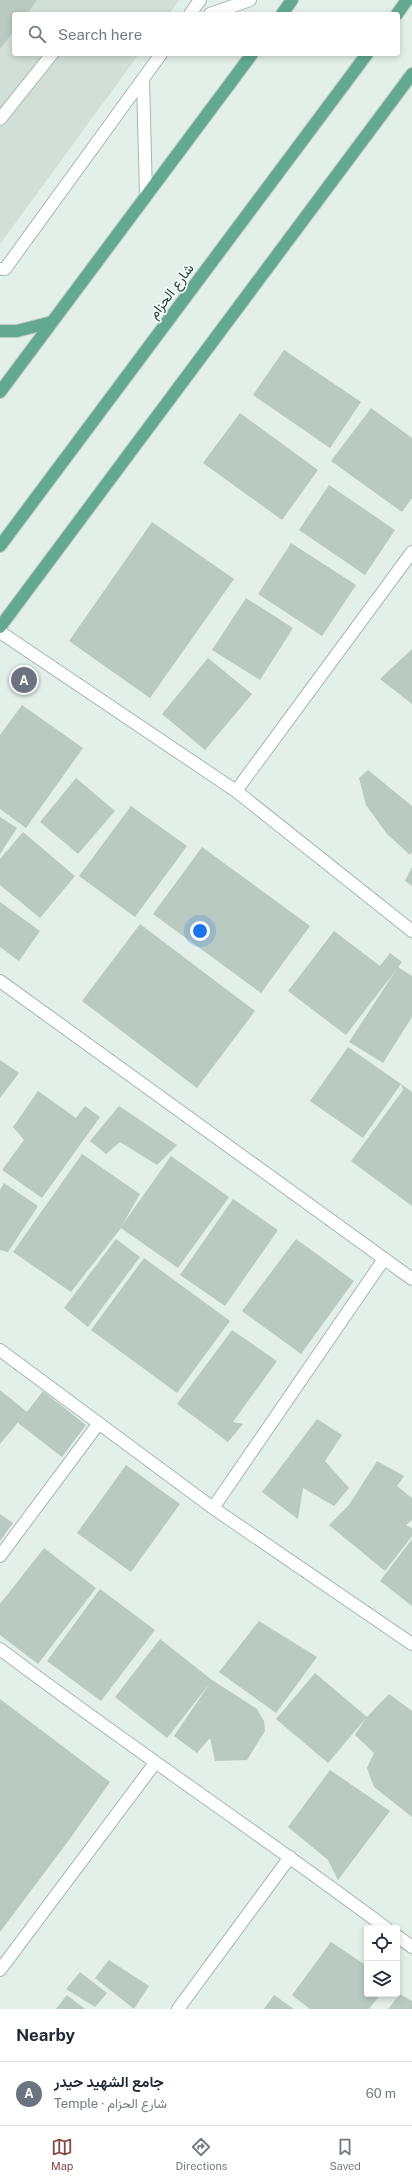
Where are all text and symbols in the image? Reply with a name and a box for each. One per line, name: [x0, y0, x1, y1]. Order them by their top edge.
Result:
search box: [12, 12, 400, 56]
icon: search: [26, 23, 48, 45]
text: Search here: [58, 26, 142, 43]
street label: شارع الحزام: [145, 260, 199, 323]
pin: A: [11, 665, 37, 695]
your location: [190, 921, 210, 941]
map controls: [364, 1925, 400, 1997]
button: locate: [364, 1925, 400, 1961]
button: layers: [364, 1961, 400, 1997]
text: Nearby: [16, 2025, 75, 2045]
text: جامع الشهيد حيدر: [54, 2073, 164, 2090]
text: A: [24, 2086, 34, 2101]
text: 60 m: [366, 2086, 396, 2101]
text: Temple · شارع الحزام: [54, 2096, 167, 2111]
tab: Map: [51, 2136, 73, 2172]
tab: Directions: [176, 2136, 227, 2172]
tab: Saved: [329, 2136, 361, 2172]

